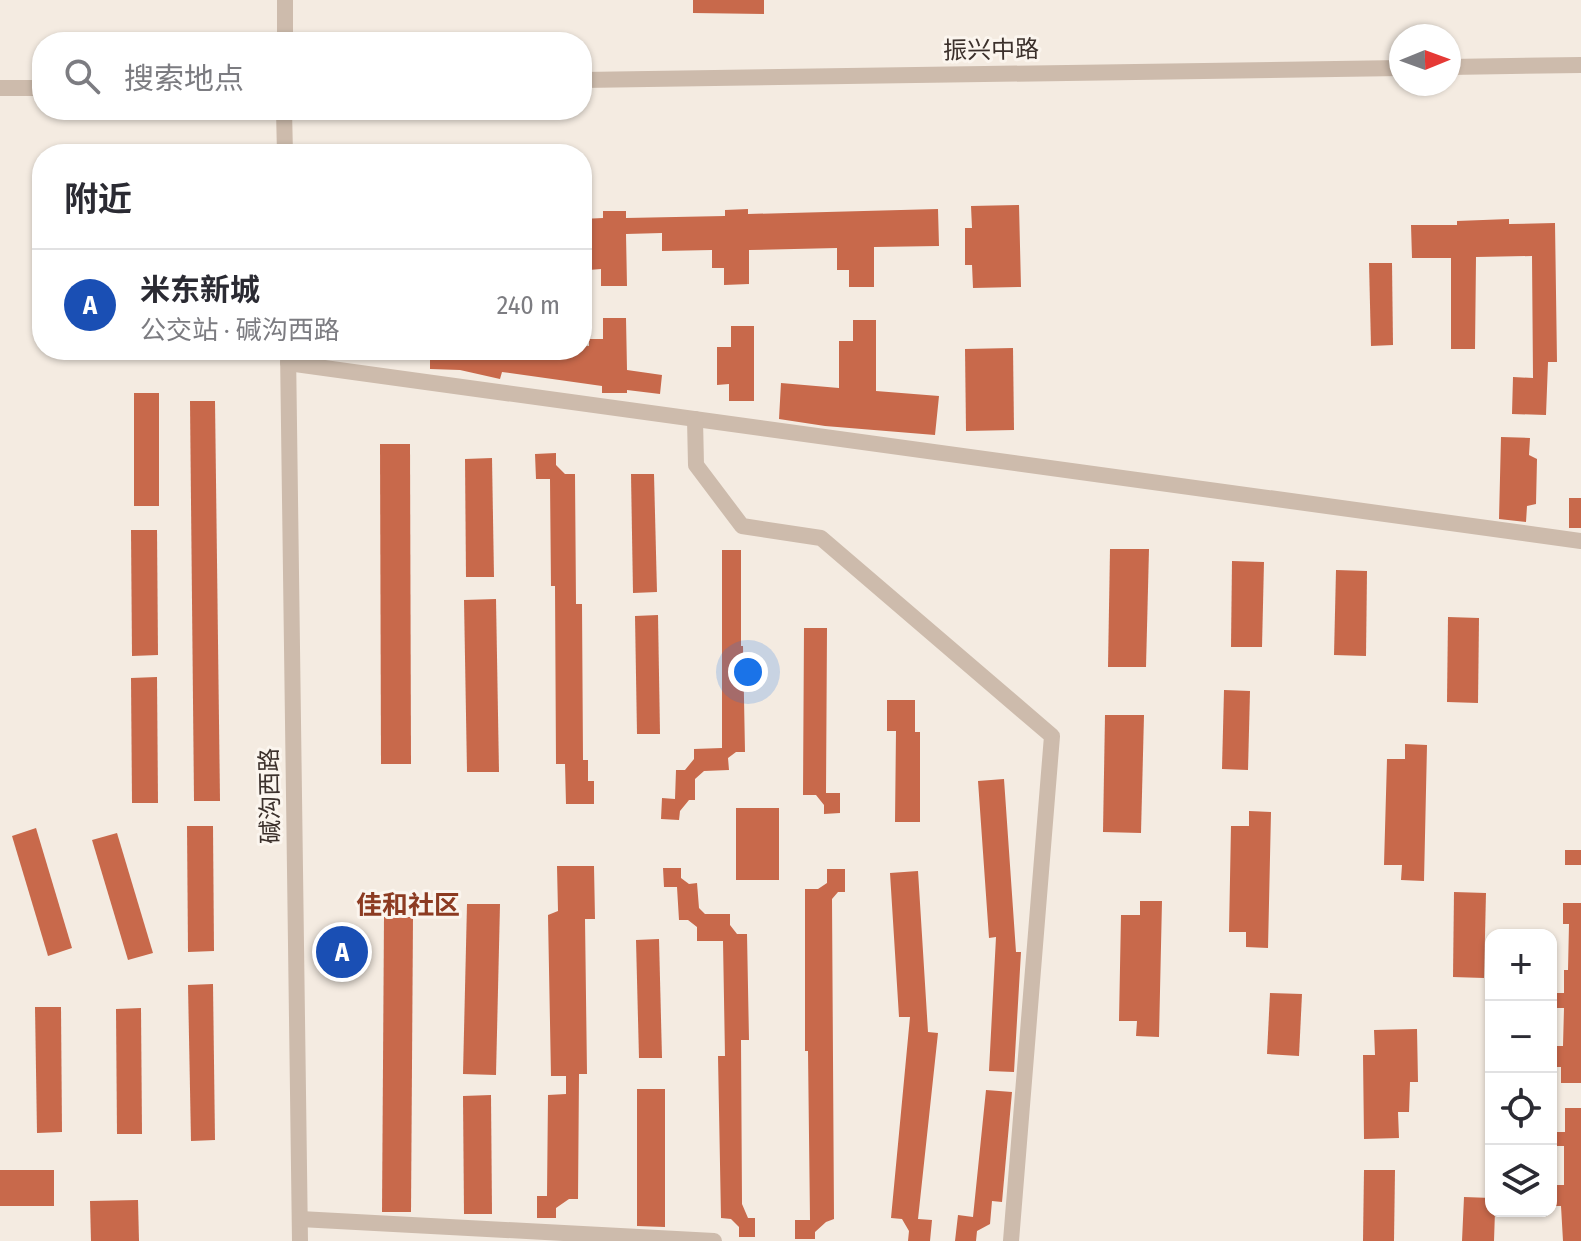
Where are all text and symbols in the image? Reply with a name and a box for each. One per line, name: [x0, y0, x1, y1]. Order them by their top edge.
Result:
north arrow: [1389, 24, 1461, 96]
search box: [32, 32, 592, 120]
street label: 振兴中路: [943, 35, 1039, 65]
icon: search: [60, 54, 104, 98]
text: 搜索地点: [124, 61, 244, 97]
text: 附近: [64, 179, 132, 220]
text: 米东新城: [140, 272, 260, 308]
text: A: [83, 290, 97, 321]
text: 240 m: [497, 290, 560, 321]
text: 公交站 · 碱沟西路: [140, 315, 340, 346]
your location: [728, 652, 768, 692]
street label: 碱沟西路: [255, 748, 285, 844]
district label: 佳和社区: [356, 890, 460, 921]
pin: A: [316, 922, 368, 982]
map controls: [1485, 929, 1557, 1217]
button: +: [1485, 929, 1557, 1001]
button: −: [1485, 1001, 1557, 1073]
button: locate: [1485, 1073, 1557, 1145]
button: layers: [1485, 1145, 1557, 1217]

